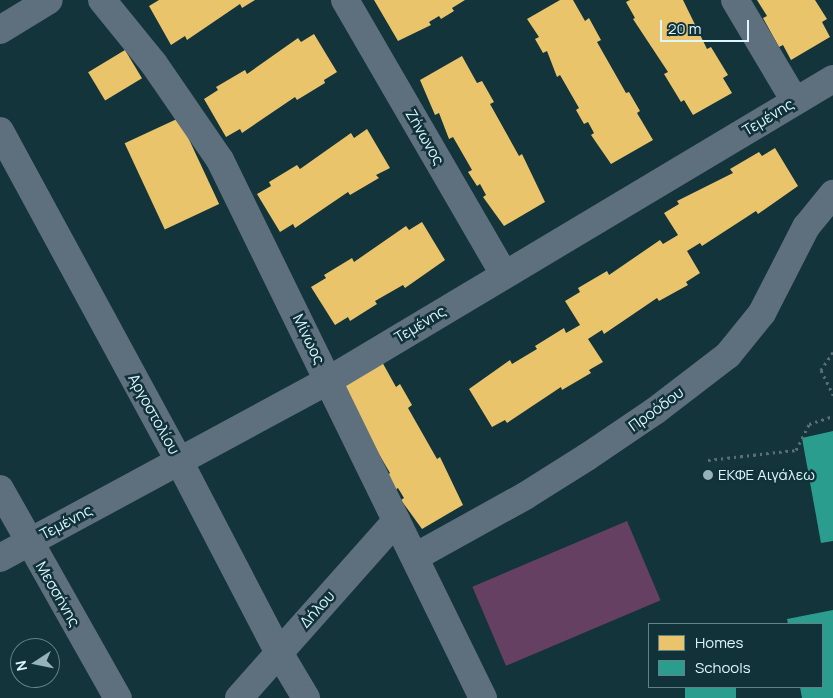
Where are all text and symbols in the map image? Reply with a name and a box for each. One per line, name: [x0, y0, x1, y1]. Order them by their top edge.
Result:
scale bar: [663, 10, 752, 42]
text: 20 m: [668, 18, 701, 39]
street label: Τεμένης: [739, 95, 797, 139]
street label: Ζήνωνος: [402, 106, 448, 168]
street label: Τεμένης: [391, 302, 449, 346]
street label: Μίνωος: [289, 311, 329, 367]
street label: Αργοστολίου: [124, 371, 184, 457]
street label: Προόδου: [625, 383, 687, 435]
place label: ΕΚΦΕ Αιγάλεω: [718, 466, 815, 484]
marker: ΕΚΦΕ Αιγάλεω: [702, 469, 714, 481]
street label: Τεμένης: [37, 501, 95, 543]
street label: Μεσσήνης: [32, 558, 84, 630]
street label: Δήλου: [296, 587, 338, 631]
legend: [648, 623, 823, 688]
text: Homes: [695, 632, 743, 653]
north arrow: [10, 638, 60, 688]
text: Schools: [695, 657, 751, 678]
text: N: [10, 659, 31, 673]

